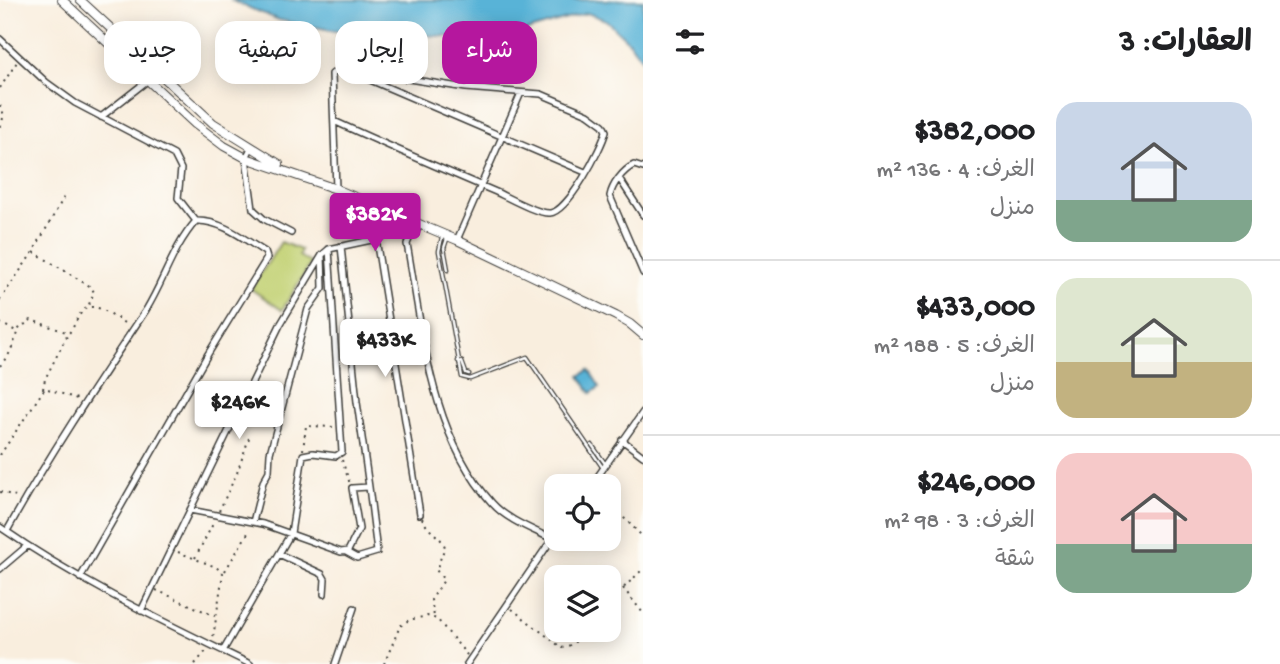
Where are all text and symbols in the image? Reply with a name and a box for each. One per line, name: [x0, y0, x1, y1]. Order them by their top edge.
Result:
chip: جديد: [104, 21, 201, 84]
chip: تصفية: [215, 21, 321, 84]
chip: إيجار: [335, 21, 428, 84]
chip: شراء: [442, 21, 537, 84]
icon: filters: [671, 23, 709, 61]
text: العقارات: 3: [1119, 27, 1252, 62]
text: $382,000: [914, 116, 1035, 151]
icon: home: [1112, 130, 1196, 214]
text: الغرف: 4 · 136 m²: [876, 158, 1035, 185]
pin: $382K: [326, 194, 424, 253]
text: منزل: [990, 196, 1035, 223]
text: $382K: [346, 202, 404, 229]
text: $433,000: [916, 292, 1035, 327]
icon: home: [1112, 306, 1196, 390]
pin: $433K: [336, 320, 434, 379]
text: $433K: [356, 328, 414, 355]
text: الغرف: 5 · 188 m²: [874, 334, 1035, 361]
text: منزل: [990, 372, 1035, 399]
pin: $246K: [190, 382, 288, 441]
text: $246K: [211, 390, 267, 417]
text: $246,000: [917, 467, 1035, 502]
map controls: [544, 474, 621, 642]
button: locate: [544, 474, 621, 551]
icon: home: [1112, 481, 1196, 565]
text: الغرف: 3 · 98 m²: [884, 509, 1035, 536]
text: شقة: [995, 547, 1035, 574]
button: layers: [544, 565, 621, 642]

